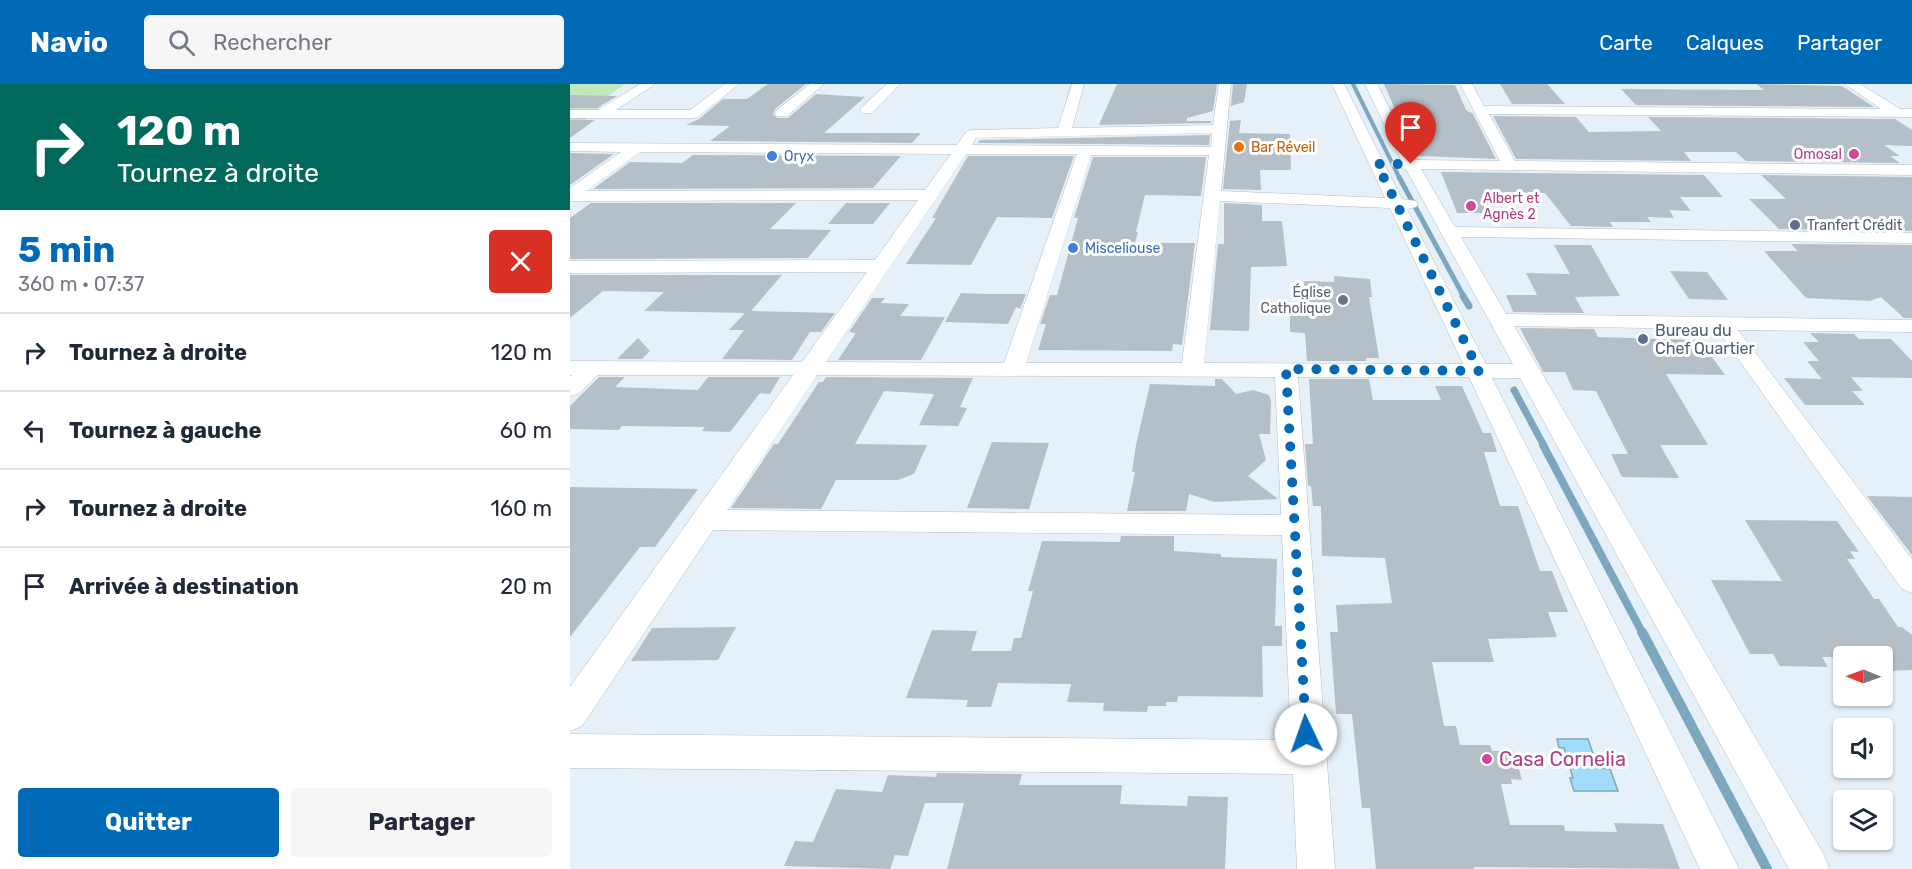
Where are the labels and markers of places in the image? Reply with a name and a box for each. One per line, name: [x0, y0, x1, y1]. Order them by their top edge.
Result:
pin: [1385, 102, 1436, 164]
place label: Bar Réveil: [1251, 139, 1315, 156]
marker: Bar Réveil: [1232, 140, 1246, 154]
place label: Omosal: [1794, 146, 1842, 163]
marker: Omosal: [1847, 147, 1861, 161]
place label: Oryx: [784, 148, 815, 165]
marker: Oryx: [765, 149, 779, 163]
place label: Albert et Agnès 2: [1483, 190, 1540, 223]
marker: Albert et Agnès 2: [1464, 199, 1478, 213]
place label: Tranfert Crédit: [1807, 217, 1903, 234]
marker: Tranfert Crédit: [1788, 218, 1802, 232]
place label: Misceliouse: [1085, 240, 1161, 257]
marker: Misceliouse: [1066, 241, 1080, 255]
place label: Église Catholique: [1261, 283, 1331, 317]
marker: Église Catholique: [1336, 293, 1350, 307]
place label: Bureau du Chef Quartier: [1655, 321, 1755, 358]
marker: Bureau du Chef Quartier: [1636, 332, 1650, 346]
place label: Casa Cornelia: [1499, 747, 1626, 771]
marker: Casa Cornelia: [1480, 752, 1494, 766]

